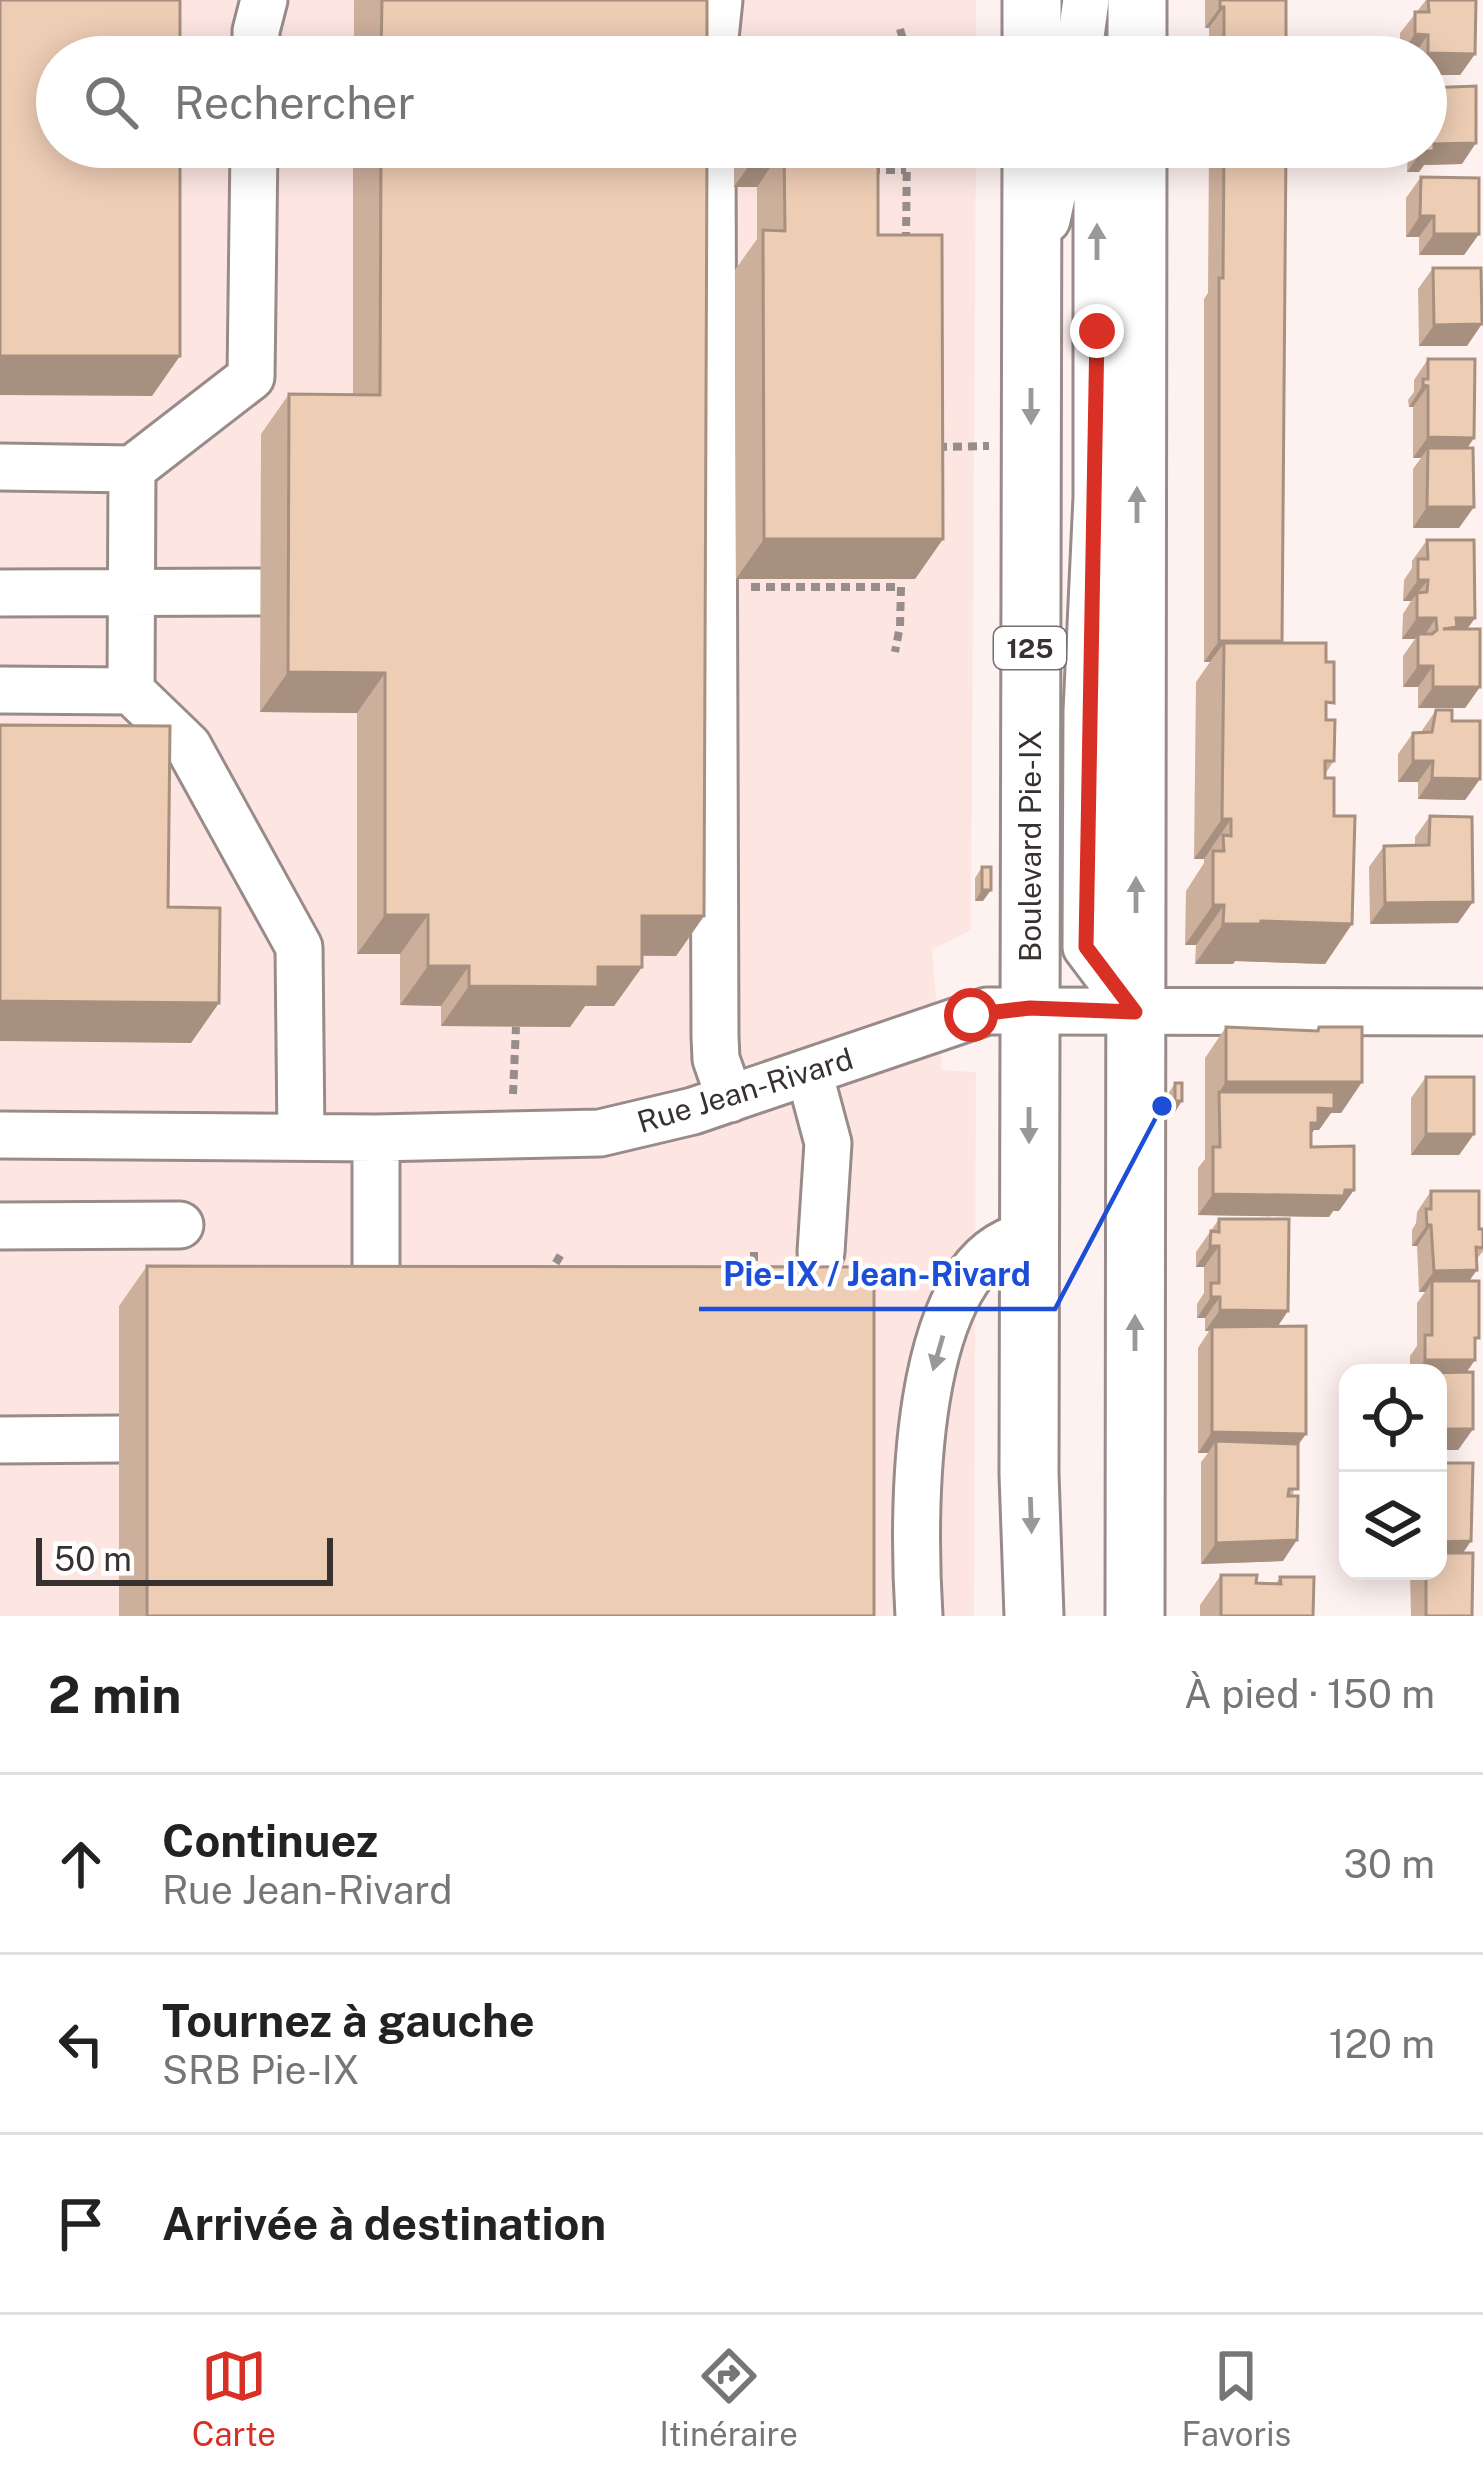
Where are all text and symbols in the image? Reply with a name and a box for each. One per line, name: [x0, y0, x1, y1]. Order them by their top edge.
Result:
search box: [36, 36, 1447, 168]
icon: search: [78, 69, 144, 135]
text: Rechercher: [174, 76, 415, 129]
one-way arrow: [1087, 222, 1107, 260]
route end: [1070, 304, 1124, 358]
one-way arrow: [1021, 388, 1041, 426]
one-way arrow: [1127, 485, 1147, 523]
road number: 125: [994, 627, 1066, 669]
street label: Boulevard Pie-IX: [1012, 730, 1048, 962]
one-way arrow: [1126, 875, 1146, 913]
route start: [944, 988, 998, 1042]
street label: Rue Jean-Rivard: [633, 1040, 857, 1140]
one-way arrow: [1019, 1107, 1039, 1145]
callout: Pie-IX / Jean-Rivard: [699, 1240, 1055, 1309]
text: Pie-IX / Jean-Rivard: [723, 1255, 1031, 1293]
one-way arrow: [1125, 1313, 1145, 1351]
one-way arrow: [927, 1335, 946, 1372]
map controls: [1339, 1364, 1447, 1580]
button: locate: [1339, 1364, 1447, 1472]
button: layers: [1339, 1472, 1447, 1580]
one-way arrow: [1021, 1497, 1040, 1535]
scale bar: [36, 1532, 333, 1585]
text: 50 m: [54, 1540, 132, 1578]
text: 2 min: [48, 1665, 182, 1724]
text: À pied · 150 m: [1184, 1671, 1435, 1717]
text: Continuez: [162, 1814, 378, 1867]
icon: ahead: [48, 1831, 114, 1897]
text: 30 m: [1344, 1841, 1435, 1887]
text: Rue Jean-Rivard: [162, 1867, 453, 1913]
text: Tournez à gauche: [162, 1994, 535, 2047]
icon: left: [48, 2011, 114, 2077]
text: 120 m: [1329, 2021, 1435, 2067]
text: SRB Pie-IX: [162, 2047, 360, 2093]
icon: arrive: [48, 2191, 114, 2257]
text: Arrivée à destination: [162, 2197, 606, 2250]
tab: Carte: [192, 2343, 276, 2453]
tab: Itinéraire: [660, 2343, 798, 2453]
tab: Favoris: [1181, 2343, 1291, 2453]

